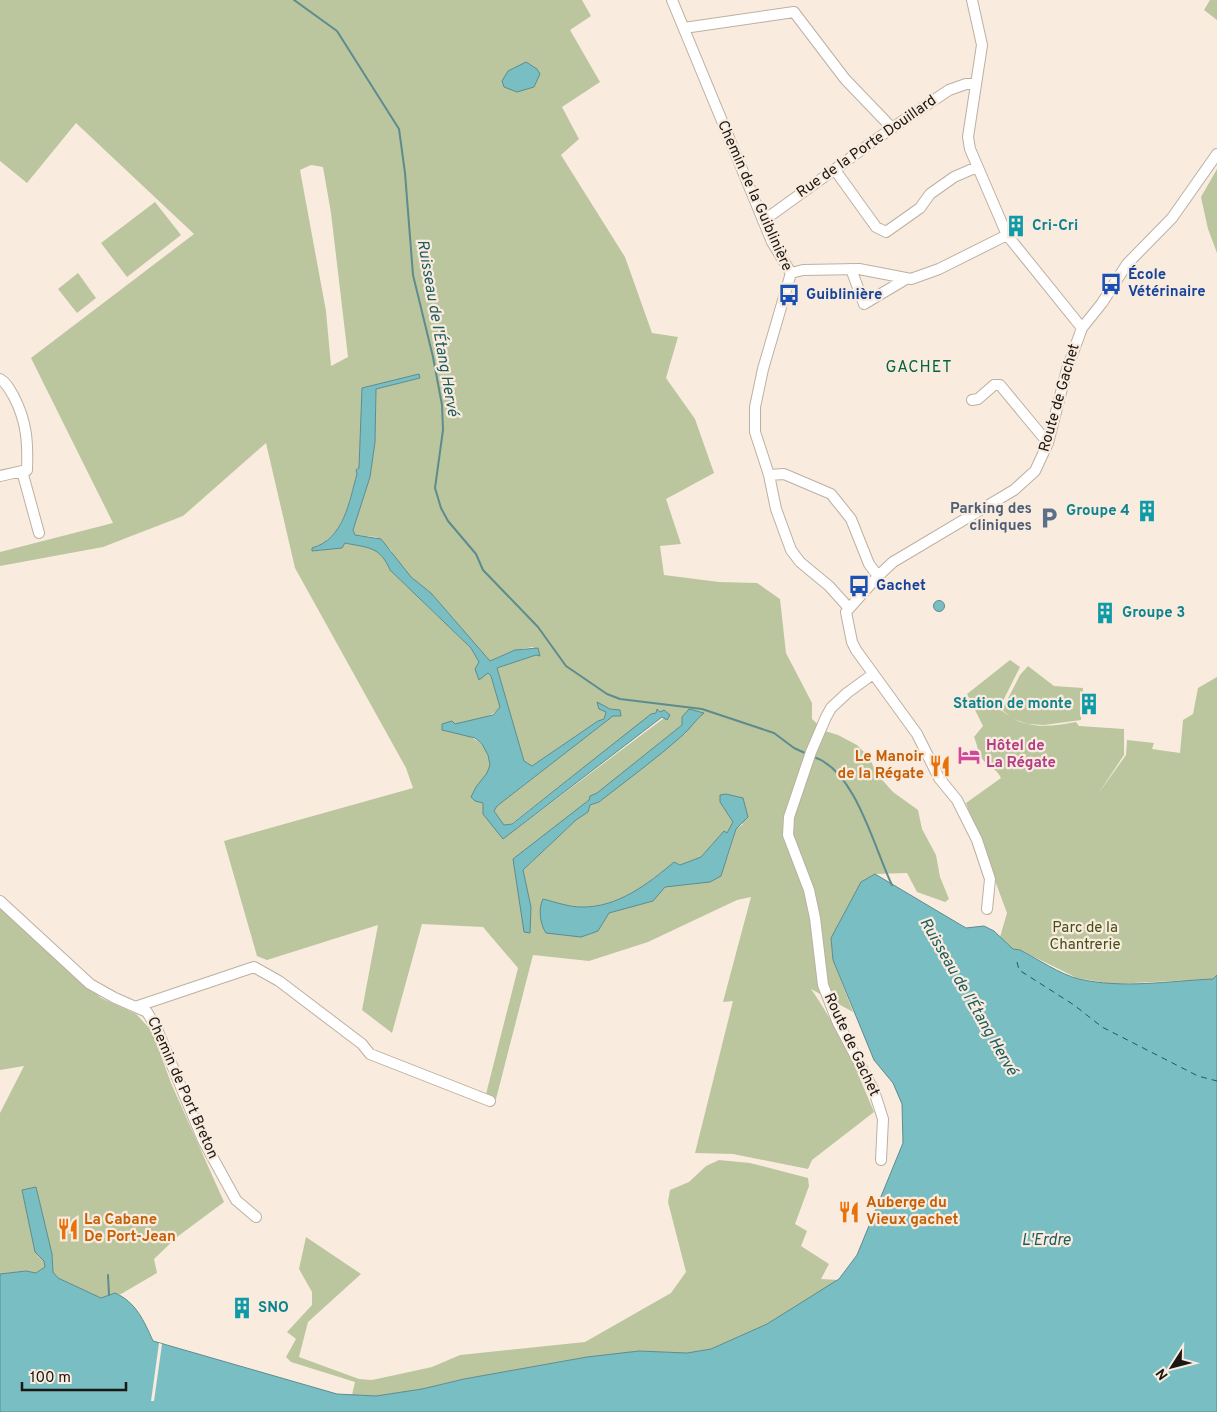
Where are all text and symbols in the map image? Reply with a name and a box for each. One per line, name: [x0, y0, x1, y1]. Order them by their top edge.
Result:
street label: Rue de la Porte Douillard: [793, 91, 941, 203]
street label: Chemin de la Guiblinière: [712, 118, 796, 274]
building icon: Cri-Cri: [1003, 213, 1029, 239]
place label: Cri-Cri: [1032, 217, 1078, 236]
water label: Ruisseau de l'Étang Hervé: [412, 238, 465, 420]
place label: École Vétérinaire: [1128, 265, 1206, 302]
bus stop icon: École Vétérinaire: [1098, 271, 1124, 297]
bus stop icon: Guiblinière: [776, 282, 802, 308]
place label: Guiblinière: [806, 286, 882, 305]
street label: Route de Gachet: [1035, 342, 1085, 454]
district label: GACHET: [885, 358, 953, 378]
building icon: Groupe 4: [1134, 498, 1160, 524]
place label: Parking des cliniques: [950, 500, 1032, 536]
place label: Groupe 4: [1066, 502, 1130, 521]
parking icon: Parking des cliniques: [1036, 505, 1062, 531]
bus stop icon: Gachet: [846, 573, 872, 599]
place label: Gachet: [876, 577, 926, 596]
building icon: Groupe 3: [1092, 600, 1118, 626]
place label: Groupe 3: [1122, 604, 1185, 623]
building icon: Station de monte: [1076, 691, 1102, 717]
place label: Station de monte: [953, 695, 1072, 714]
place label: Hôtel de La Régate: [986, 737, 1056, 773]
hotel icon: Hôtel de La Régate: [956, 742, 982, 768]
place label: Le Manoir de la Régate: [838, 748, 925, 784]
restaurant icon: Le Manoir de la Régate: [927, 753, 953, 779]
water label: Ruisseau de l'Étang Hervé: [915, 913, 1024, 1081]
park label: Parc de la Chantrerie: [1050, 919, 1120, 955]
street label: Route de Gachet: [819, 990, 883, 1100]
street label: Chemin de Port Breton: [142, 1014, 222, 1162]
place label: Auberge du Vieux gachet: [866, 1194, 959, 1230]
restaurant icon: Auberge du Vieux gachet: [836, 1199, 862, 1225]
place label: La Cabane De Port-Jean: [84, 1211, 176, 1247]
restaurant icon: La Cabane De Port-Jean: [55, 1216, 81, 1242]
water label: L'Erdre: [1021, 1231, 1071, 1251]
building icon: SNO: [229, 1295, 255, 1321]
place label: SNO: [258, 1299, 289, 1318]
north arrow: [1147, 1342, 1197, 1392]
scale bar: [22, 1360, 126, 1392]
text: N: [1153, 1365, 1173, 1383]
text: 100 m: [30, 1369, 71, 1388]

